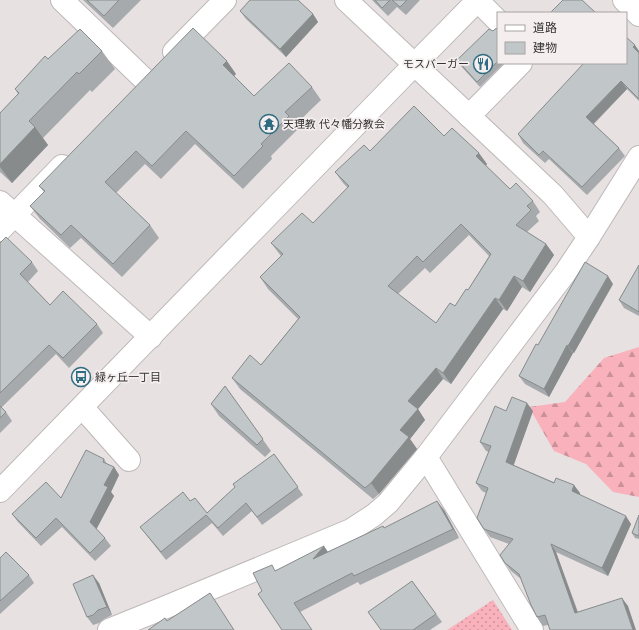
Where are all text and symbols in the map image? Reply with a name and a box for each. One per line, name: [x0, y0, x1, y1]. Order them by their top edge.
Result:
legend: [497, 12, 627, 64]
text: 道路: [533, 20, 557, 36]
text: 建物: [533, 40, 557, 56]
restaurant icon: モスバーガー: [472, 53, 494, 75]
place label: モスバーガー: [403, 57, 469, 71]
temple icon: 天理教 代々幡分教会: [258, 113, 280, 135]
place label: 天理教 代々幡分教会: [283, 117, 385, 131]
bus stop icon: 緑ヶ丘一丁目: [70, 366, 92, 388]
place label: 緑ヶ丘一丁目: [95, 370, 161, 384]

